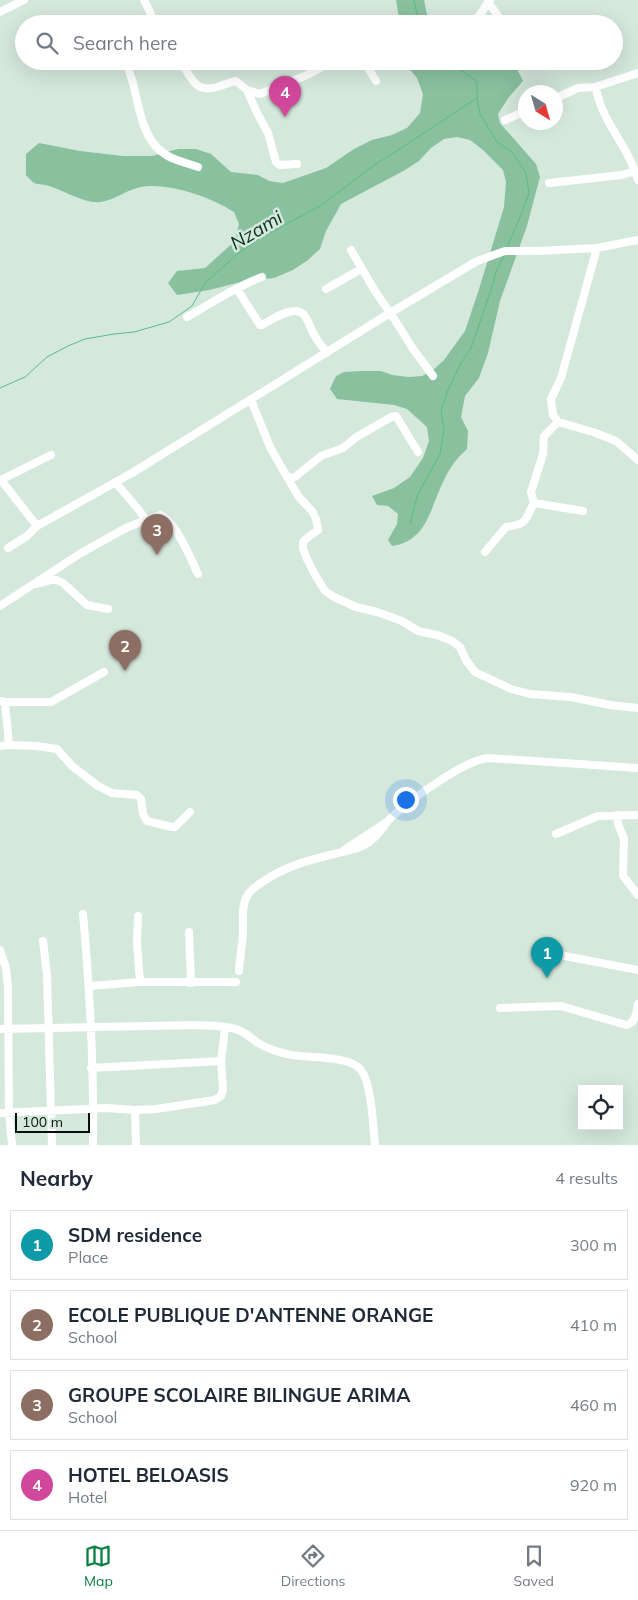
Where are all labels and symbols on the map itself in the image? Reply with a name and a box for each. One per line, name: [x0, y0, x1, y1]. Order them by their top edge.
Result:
pin: 4: [269, 76, 301, 117]
north arrow: [518, 85, 563, 130]
water label: Nzami: [226, 205, 287, 255]
pin: 3: [141, 514, 173, 555]
pin: 2: [109, 630, 141, 671]
your location: [393, 787, 419, 813]
pin: 1: [531, 937, 563, 978]
scale bar: [15, 1110, 90, 1133]

